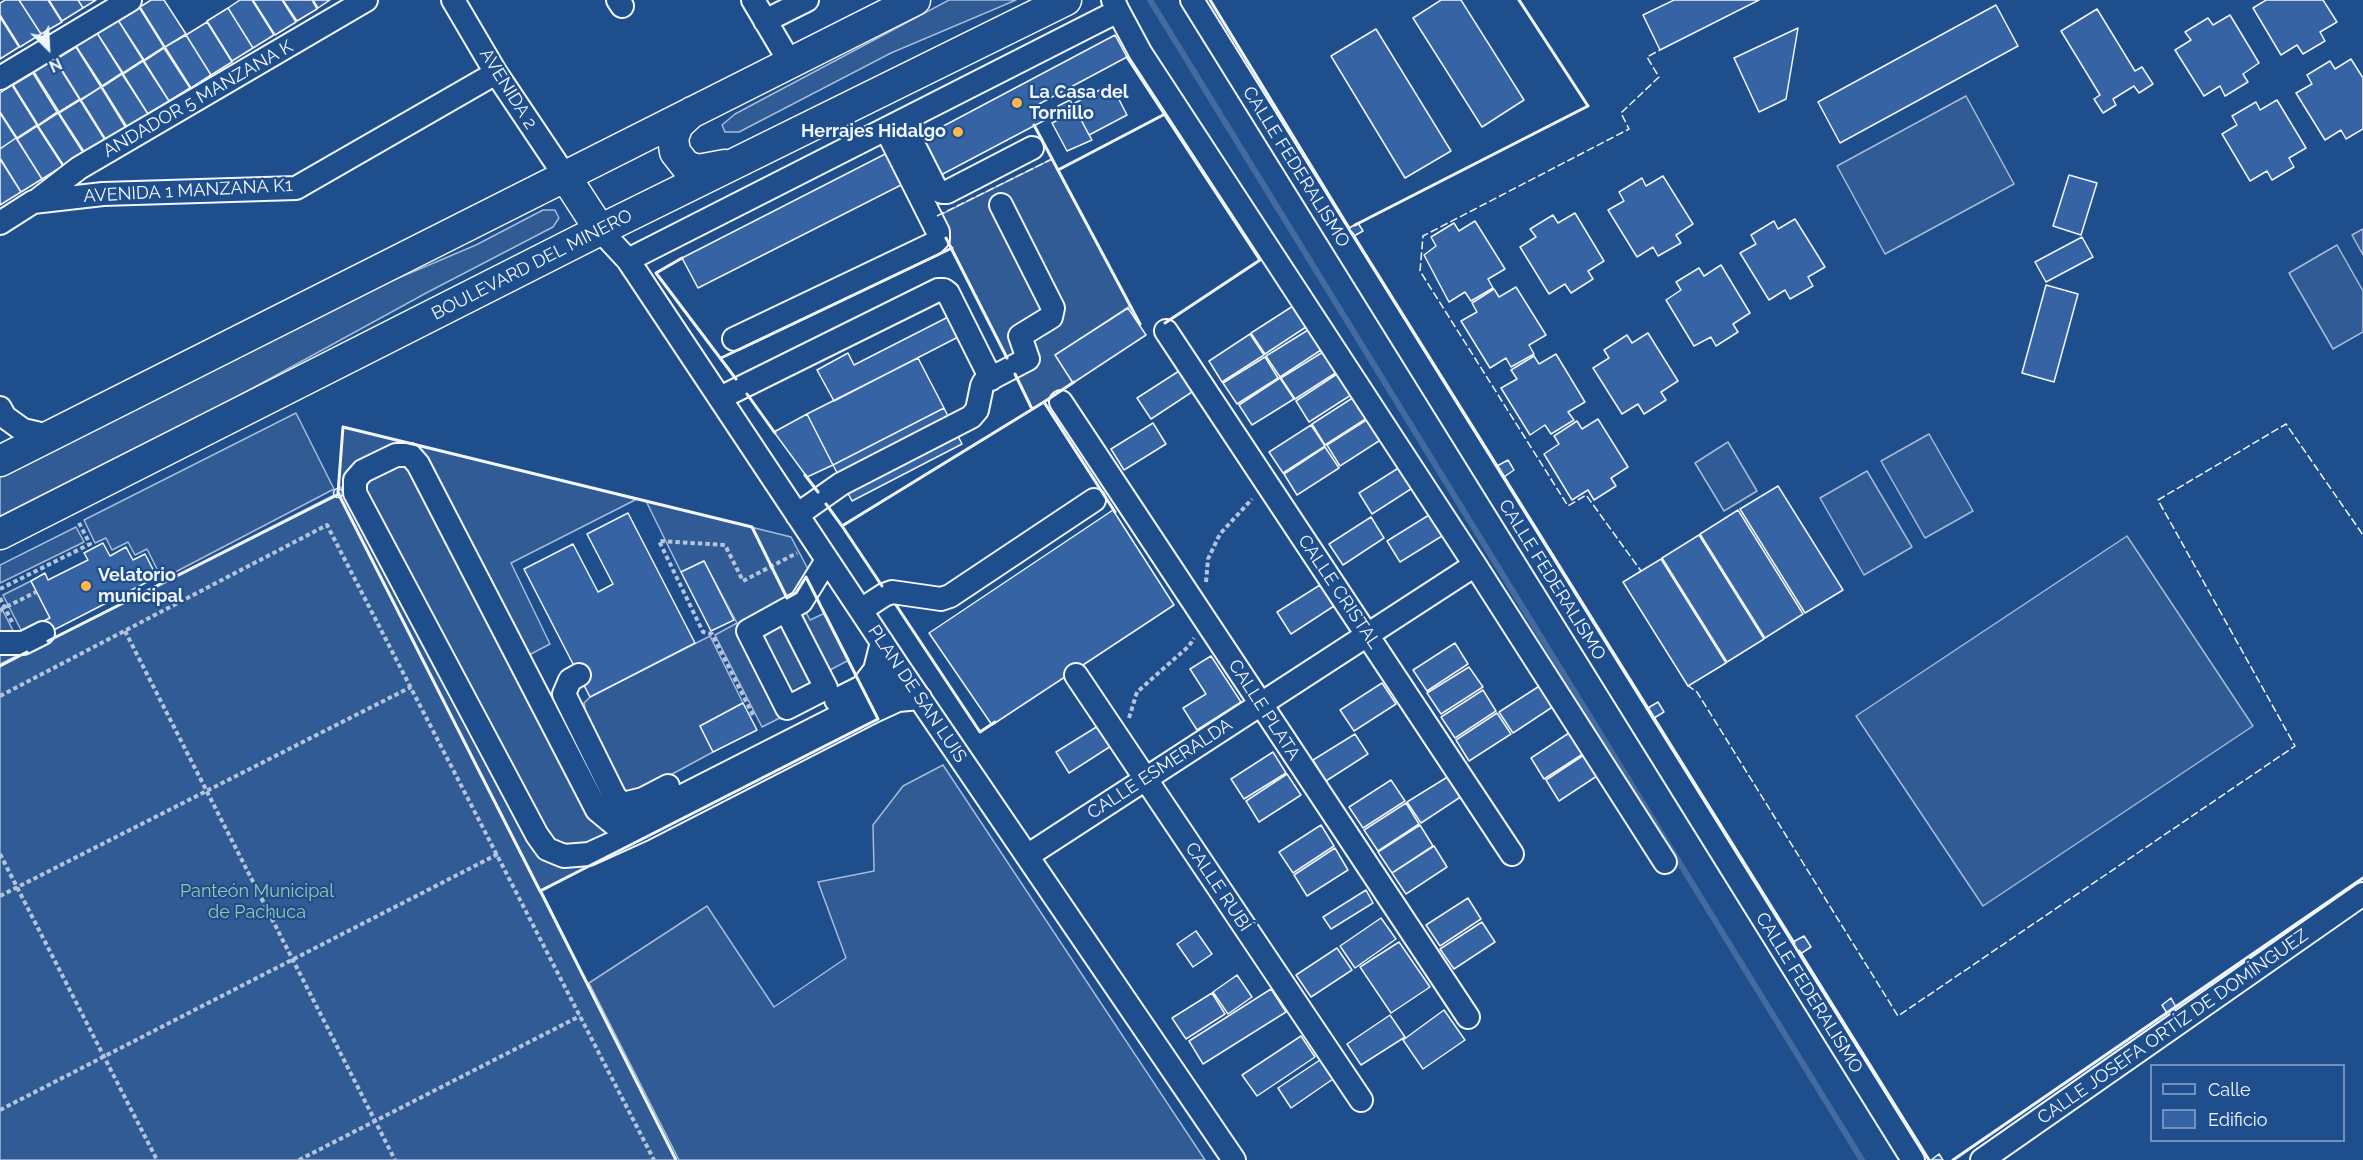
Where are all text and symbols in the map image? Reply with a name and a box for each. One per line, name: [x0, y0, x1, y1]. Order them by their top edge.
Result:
north arrow: [18, 18, 78, 78]
street label: ANDADOR 5 MANZANA K: [99, 36, 297, 162]
street label: AVENIDA 2: [475, 45, 541, 133]
text: N: [46, 54, 65, 76]
place label: La Casa del Tornillo: [1029, 82, 1128, 124]
street label: CALLE FEDERALISMO: [1238, 83, 1354, 251]
marker: La Casa del Tornillo: [1010, 96, 1024, 110]
place label: Herrajes Hidalgo: [801, 121, 946, 143]
marker: Herrajes Hidalgo: [951, 125, 965, 139]
street label: AVENIDA 1 MANZANA K1: [83, 175, 293, 207]
street label: BOULEVARD DEL MINERO: [428, 205, 636, 325]
street label: CALLE FEDERALISMO: [1494, 496, 1610, 664]
street label: CALLE CRISTAL: [1293, 531, 1385, 653]
place label: Velatorio municipal: [98, 565, 184, 608]
marker: Velatorio municipal: [79, 579, 93, 593]
street label: PLAN DE SAN LUIS: [863, 621, 971, 767]
street label: CALLE PLATA: [1224, 656, 1304, 764]
street label: CALLE ESMERALDA: [1084, 714, 1236, 824]
street label: CALLE RUBÍ: [1180, 838, 1256, 936]
park label: Panteón Municipal de Pachuca: [180, 881, 334, 924]
street label: CALLE FEDERALISMO: [1751, 909, 1867, 1077]
street label: CALLE JOSEFA ORTÍZ DE DOMÍNGUEZ: [2034, 925, 2312, 1129]
legend: [2150, 1064, 2345, 1142]
text: Calle: [2208, 1079, 2251, 1100]
text: Edificio: [2208, 1109, 2267, 1130]

